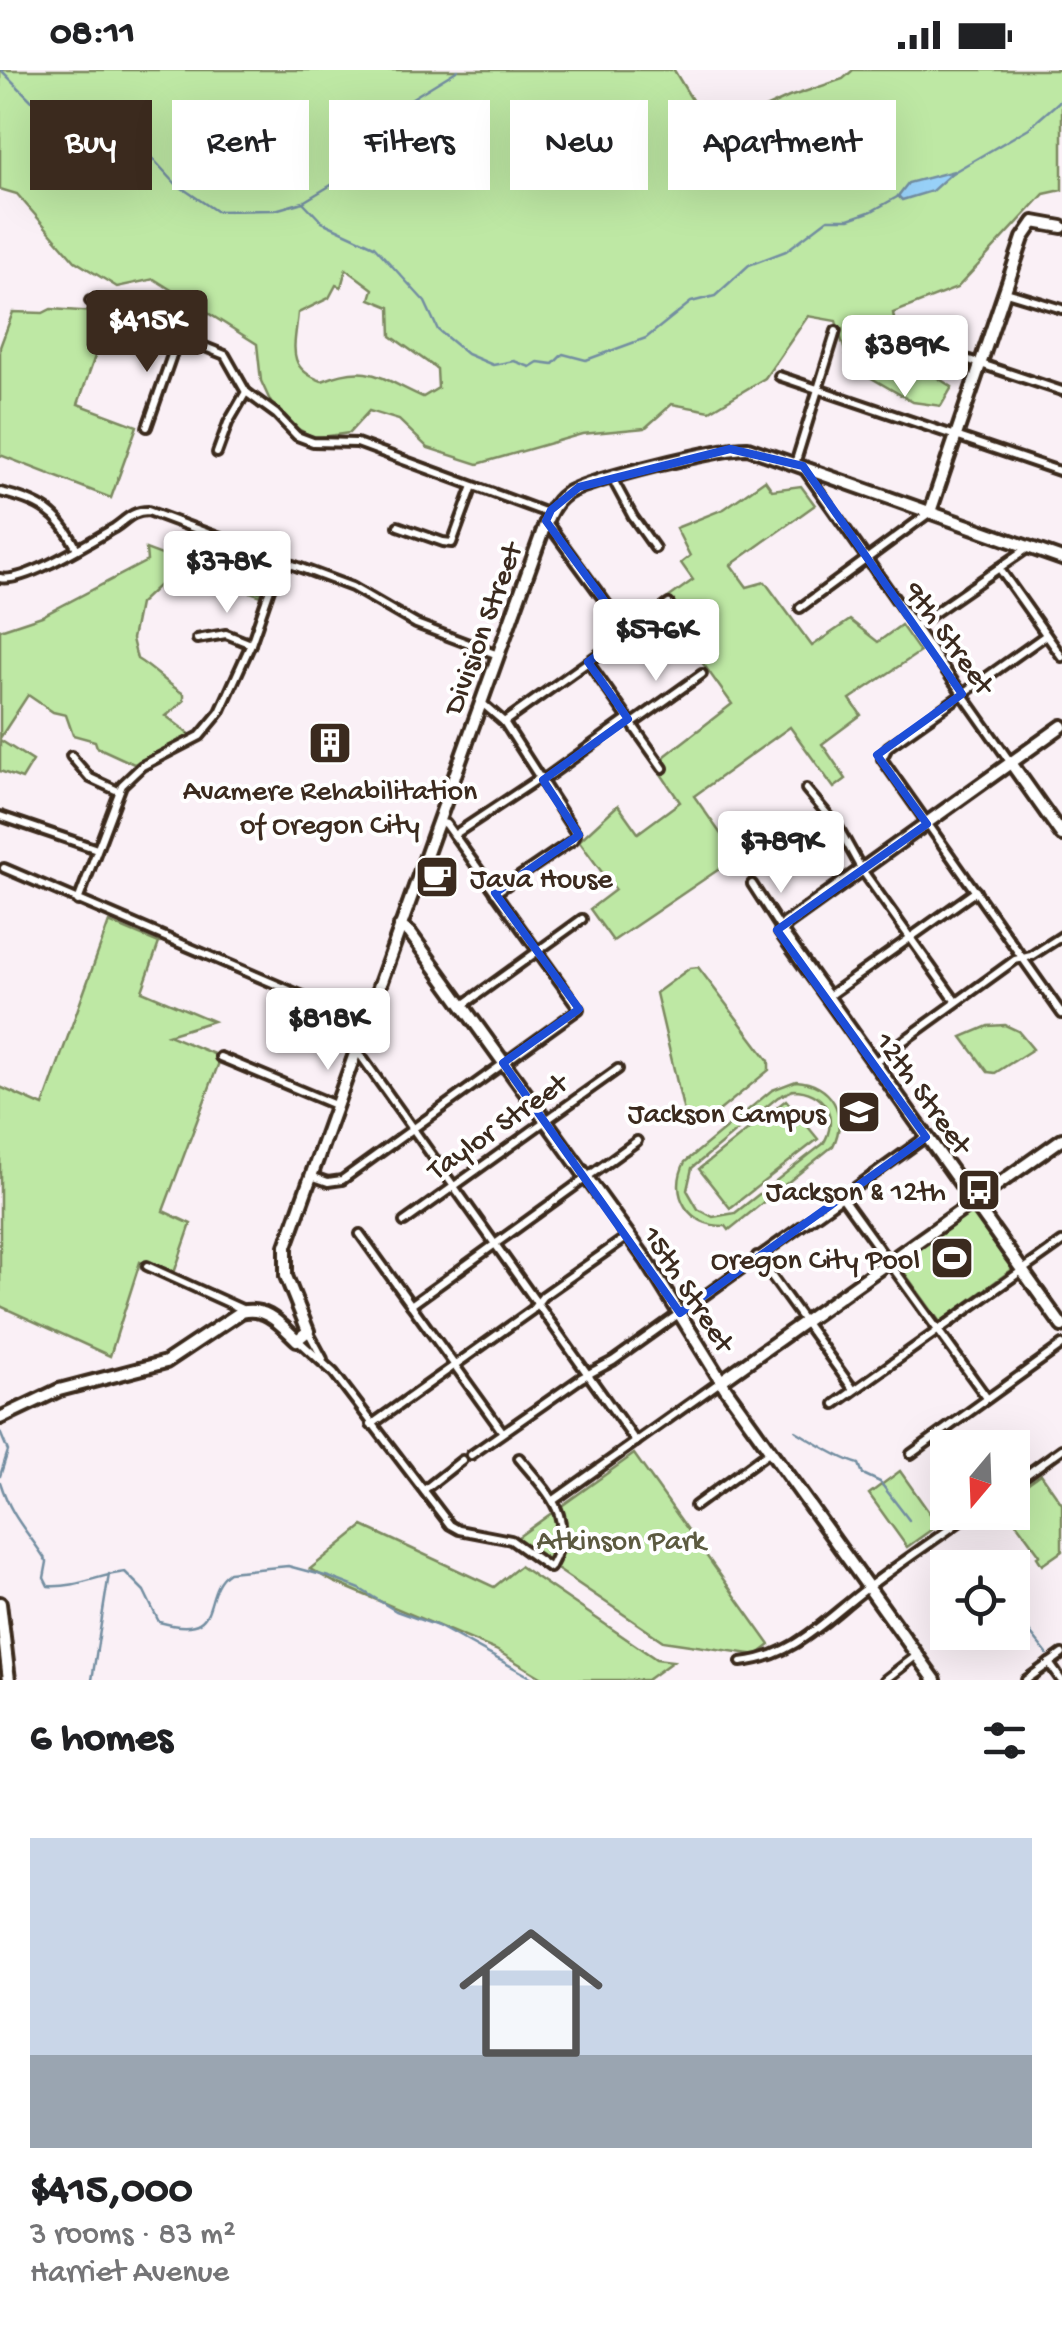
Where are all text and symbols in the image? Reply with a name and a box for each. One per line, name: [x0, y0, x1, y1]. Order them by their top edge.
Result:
text: 08:11: [50, 13, 135, 57]
chip: Buy: [30, 100, 152, 190]
chip: Rent: [172, 100, 309, 190]
chip: Filters: [329, 100, 490, 190]
chip: New: [510, 100, 648, 190]
chip: Apartment: [668, 100, 896, 190]
pin: $415K: [77, 290, 217, 375]
text: $415K: [109, 303, 185, 341]
pin: $389K: [835, 315, 975, 400]
text: $389K: [864, 328, 946, 366]
pin: $378K: [157, 531, 297, 616]
street label: Division Street: [437, 536, 533, 722]
text: $378K: [186, 544, 268, 582]
street label: 9th Street: [894, 576, 1001, 705]
pin: $576K: [586, 599, 726, 684]
text: $576K: [615, 612, 697, 650]
building icon: Avamere Rehabilitation of Oregon City: [307, 720, 353, 766]
place label: Avamere Rehabilitation of Oregon City: [183, 776, 477, 845]
pin: $789K: [711, 811, 851, 896]
text: $789K: [740, 824, 822, 862]
cafe icon: Java House: [414, 854, 460, 900]
place label: Java House: [470, 864, 613, 899]
pin: $818K: [258, 988, 398, 1073]
text: $818K: [288, 1001, 368, 1039]
street label: 12th Street: [865, 1026, 979, 1165]
street label: Taylor Street: [420, 1066, 578, 1191]
school or university icon: Jackson Campus: [836, 1089, 882, 1135]
place label: Jackson Campus: [628, 1099, 827, 1134]
bus stop icon: Jackson & 12th: [956, 1167, 1002, 1213]
place label: Jackson & 12th: [766, 1177, 946, 1212]
street label: 15th Street: [632, 1220, 741, 1362]
sports icon: Oregon City Pool: [929, 1235, 975, 1281]
place label: Oregon City Pool: [711, 1245, 920, 1280]
north arrow: [930, 1430, 1030, 1530]
map controls: [930, 1430, 1030, 1650]
park label: Atkinson Park: [536, 1526, 708, 1561]
button: locate: [930, 1550, 1030, 1650]
icon: filters: [977, 1713, 1032, 1768]
text: 6 homes: [30, 1716, 173, 1765]
icon: home: [441, 1903, 621, 2083]
text: $415,000: [30, 2168, 193, 2217]
text: 3 rooms · 83 m²: [30, 2217, 236, 2255]
text: Harriet Avenue: [30, 2255, 229, 2293]

